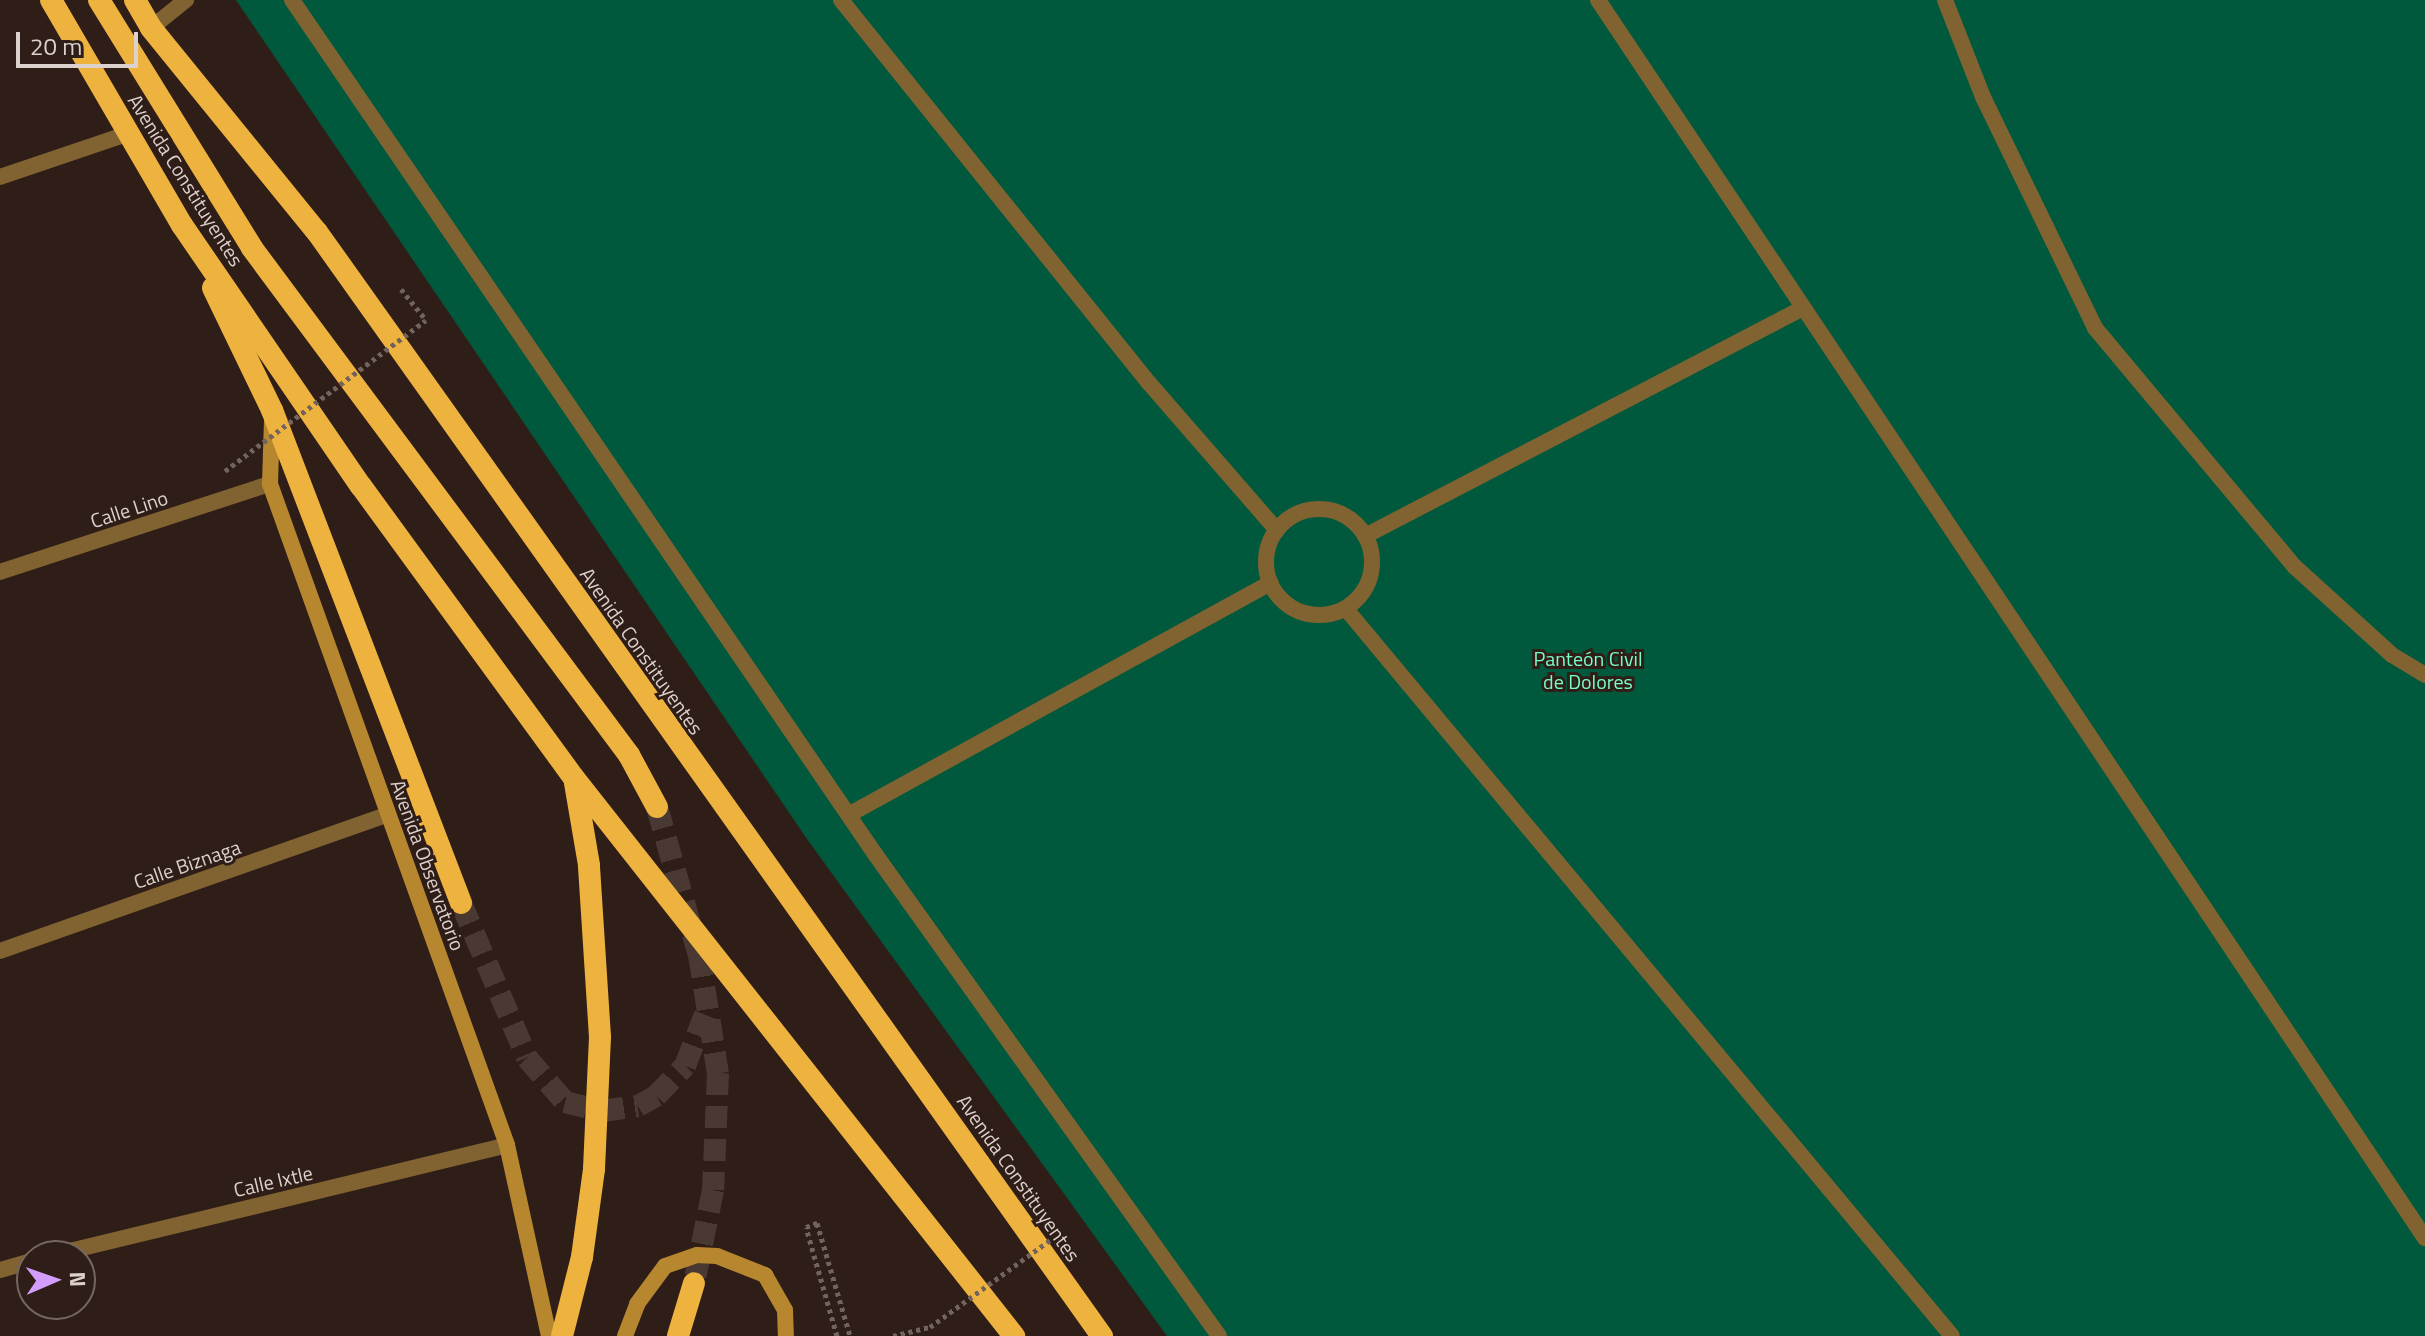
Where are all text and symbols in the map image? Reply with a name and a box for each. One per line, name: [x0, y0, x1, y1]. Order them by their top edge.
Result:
scale bar: [20, 16, 142, 66]
text: 20 m: [30, 28, 82, 64]
street label: Avenida Constituyentes: [123, 90, 249, 270]
street label: Calle Lino: [87, 485, 171, 533]
street label: Avenida Constituyentes: [575, 563, 709, 739]
park label: Panteón Civil de Dolores: [1533, 646, 1643, 693]
street label: Avenida Observatorio: [386, 776, 470, 954]
street label: Calle Biznaga: [130, 835, 244, 893]
street label: Avenida Constituyentes: [952, 1090, 1086, 1266]
street label: Calle Ixtle: [231, 1160, 315, 1202]
north arrow: [16, 1240, 96, 1320]
text: N: [61, 1271, 95, 1287]

